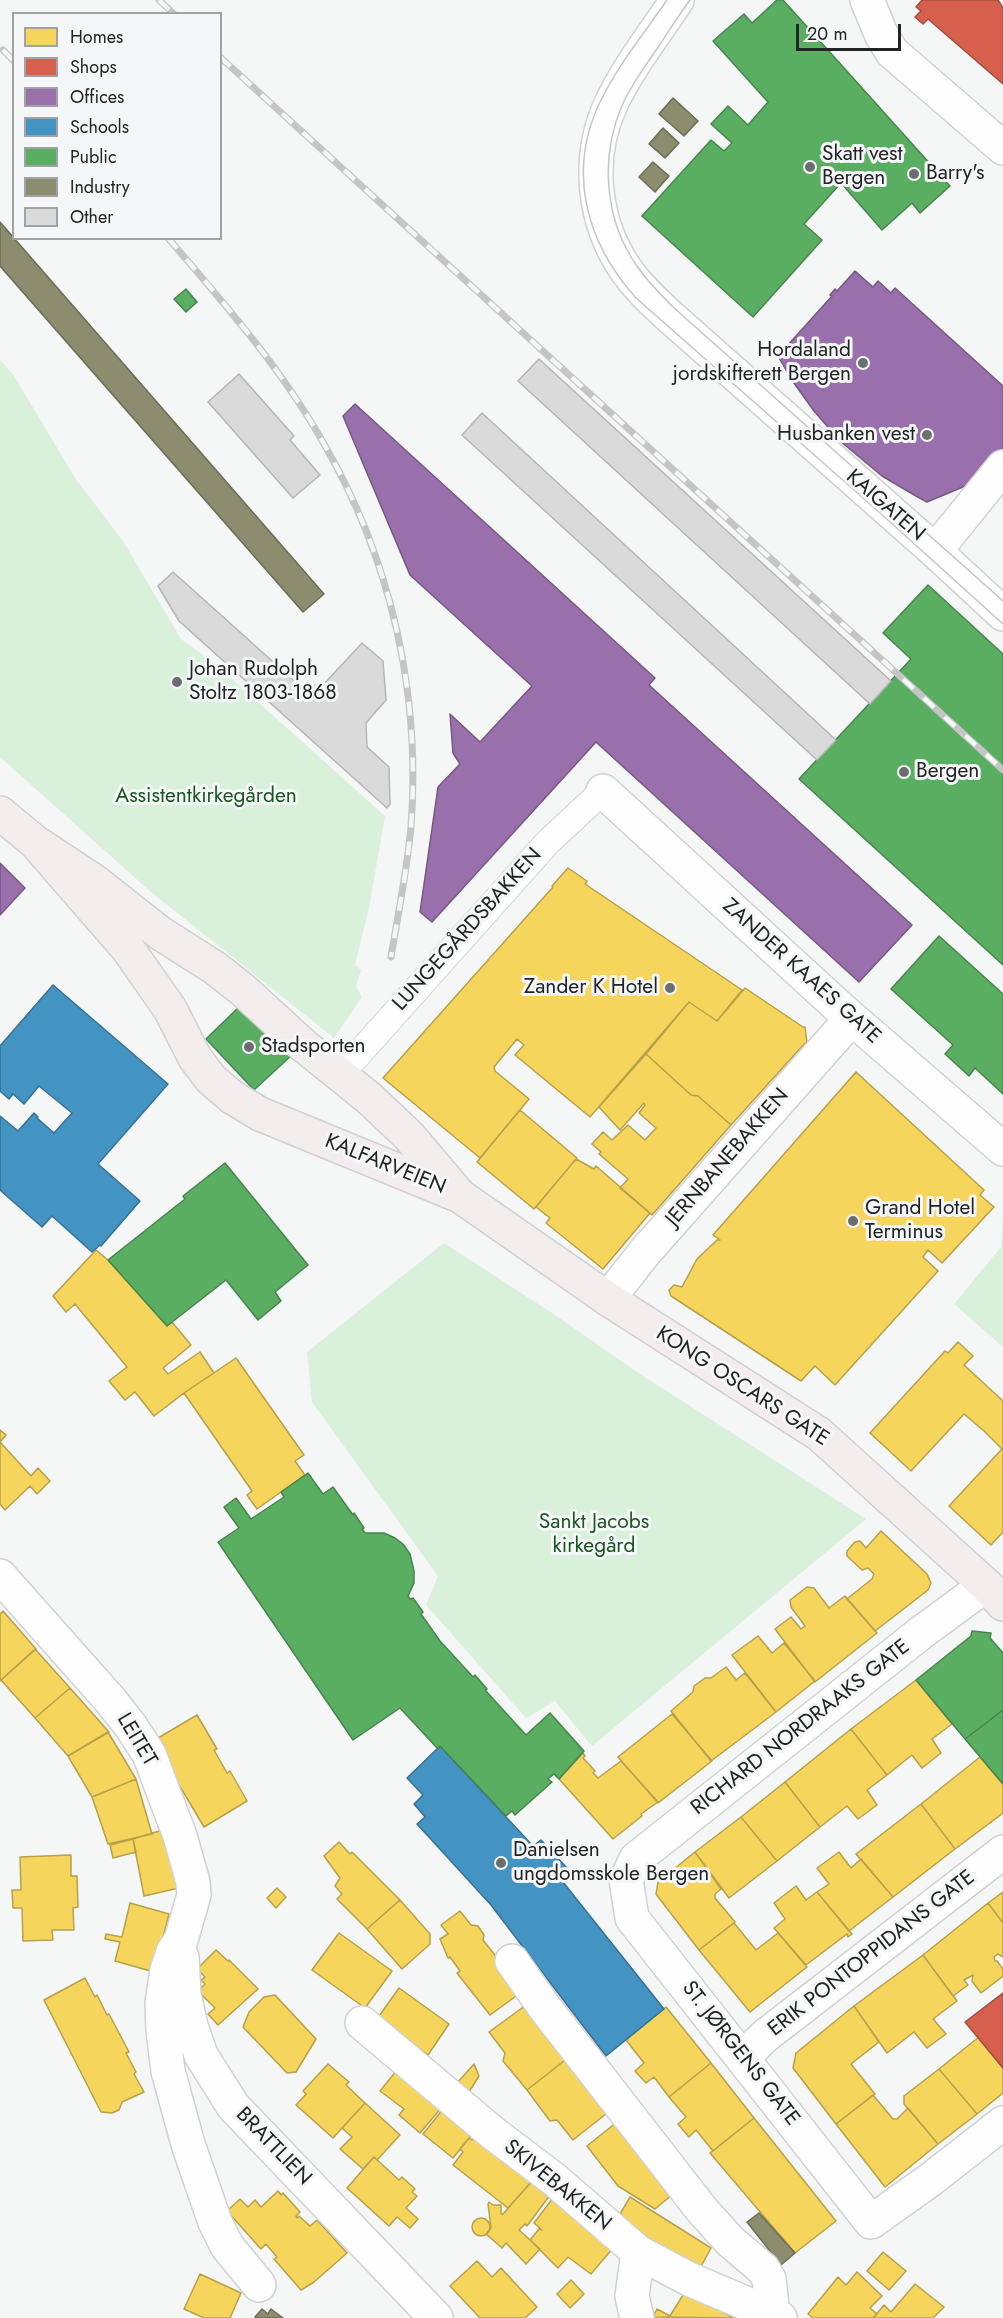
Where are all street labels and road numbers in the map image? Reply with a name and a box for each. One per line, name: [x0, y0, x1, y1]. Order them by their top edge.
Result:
street label: KAIGATEN: [840, 465, 930, 547]
street label: LUNGEGÅRDSBAKKEN: [388, 843, 548, 1017]
street label: ZANDER KAAES GATE: [717, 894, 885, 1050]
street label: JERNBANEBAKKEN: [661, 1084, 795, 1232]
street label: KALFARVEIEN: [321, 1129, 449, 1201]
street label: KONG OSCARS GATE: [651, 1322, 833, 1452]
street label: RICHARD NORDRAAKS GATE: [687, 1635, 915, 1821]
street label: LEITET: [110, 1709, 162, 1771]
street label: ERIK PONTOPPIDANS GATE: [764, 1865, 980, 2043]
street label: ST. JØRGENS GATE: [676, 1977, 804, 2131]
street label: BRATTLIEN: [230, 2103, 316, 2191]
street label: SKIVEBAKKEN: [498, 2135, 616, 2237]

